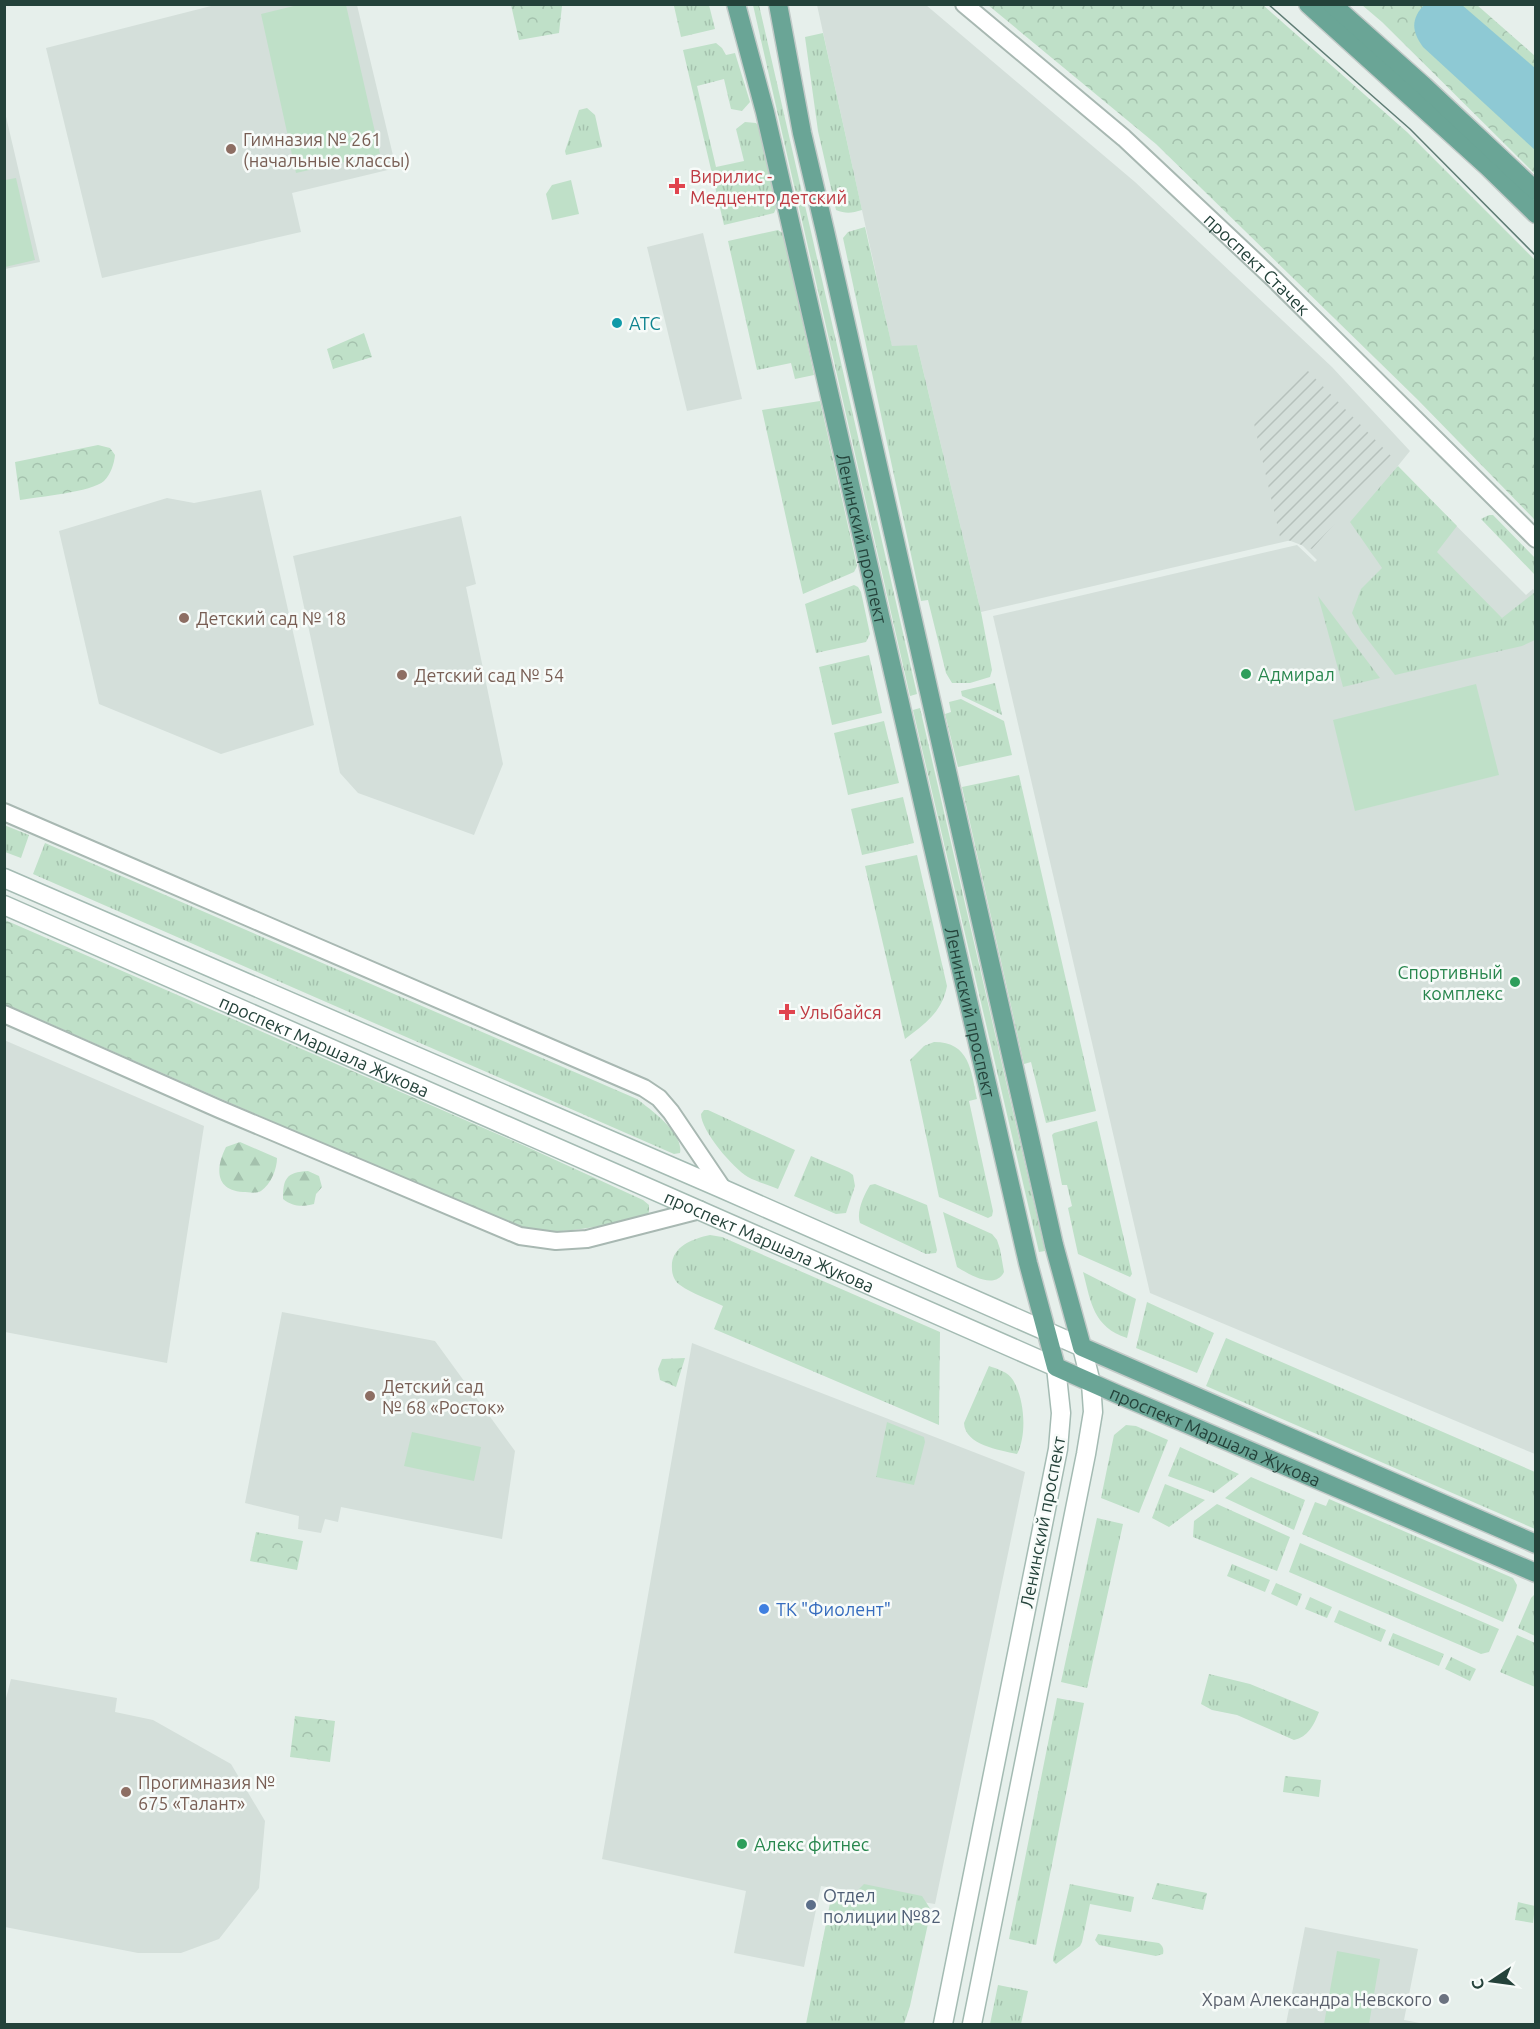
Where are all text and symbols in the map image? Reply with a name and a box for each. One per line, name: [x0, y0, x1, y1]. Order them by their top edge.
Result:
place label: Гимназия № 261 (начальные классы): [243, 129, 410, 171]
marker: Гимназия № 261 (начальные классы): [224, 142, 238, 156]
place label: Вирилис - Медцентр детский: [690, 166, 847, 207]
marker: Вирилис - Медцентр детский: [668, 177, 686, 195]
street label: проспект Стачек: [1200, 209, 1314, 319]
place label: АТС: [629, 313, 661, 333]
marker: АТС: [610, 316, 624, 330]
street label: Ленинский проспект: [833, 451, 892, 626]
place label: Детский сад № 18: [196, 608, 346, 628]
marker: Детский сад № 18: [177, 611, 191, 625]
place label: Адмирал: [1258, 664, 1335, 684]
place label: Детский сад № 54: [414, 665, 564, 685]
marker: Адмирал: [1239, 667, 1253, 681]
marker: Детский сад № 54: [395, 668, 409, 682]
street label: Ленинский проспект: [941, 925, 1000, 1099]
place label: Спортивный комплекс: [1397, 962, 1503, 1003]
marker: Спортивный комплекс: [1508, 975, 1522, 989]
street label: проспект Маршала Жукова: [216, 991, 432, 1101]
place label: Улыбайся: [800, 1002, 882, 1022]
marker: Улыбайся: [778, 1003, 796, 1021]
street label: проспект Маршала Жукова: [661, 1186, 877, 1296]
place label: Детский сад № 68 «Росток»: [382, 1376, 505, 1417]
street label: проспект Маршала Жукова: [1107, 1382, 1324, 1490]
marker: Детский сад № 68 «Росток»: [363, 1389, 377, 1403]
street label: Ленинский проспект: [1016, 1434, 1068, 1610]
place label: ТК "Фиолент": [776, 1599, 891, 1619]
marker: ТК "Фиолент": [757, 1602, 771, 1616]
place label: Прогимназия № 675 «Талант»: [138, 1772, 275, 1813]
marker: Прогимназия № 675 «Талант»: [119, 1785, 133, 1799]
place label: Алекс фитнес: [754, 1834, 869, 1854]
marker: Алекс фитнес: [735, 1837, 749, 1851]
place label: Отдел полиции №82: [823, 1885, 941, 1926]
marker: Отдел полиции №82: [804, 1898, 818, 1912]
north arrow: [1462, 1951, 1522, 2011]
text: С: [1467, 1977, 1487, 1991]
place label: Храм Александра Невского: [1202, 1989, 1432, 2009]
marker: Храм Александра Невского: [1437, 1992, 1451, 2006]

